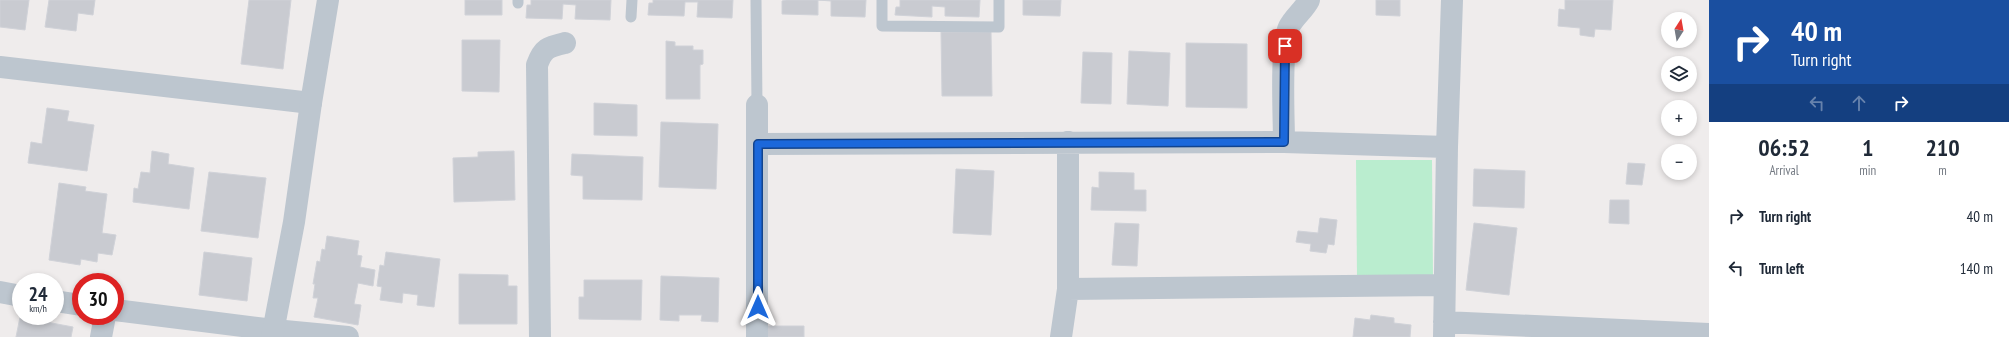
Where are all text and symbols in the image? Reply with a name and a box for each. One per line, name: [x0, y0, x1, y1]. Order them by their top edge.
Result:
north arrow: [1661, 12, 1697, 48]
map controls: [1661, 12, 1697, 180]
text: 40 m: [1791, 12, 1842, 49]
icon: right: [1725, 16, 1777, 68]
pin: [1268, 29, 1302, 63]
icon: arrive: [1274, 35, 1296, 57]
text: Turn right: [1791, 48, 1851, 71]
button: layers: [1661, 56, 1697, 92]
icon: left: [1806, 92, 1828, 114]
icon: ahead: [1848, 92, 1870, 114]
icon: right: [1890, 92, 1912, 114]
button: +: [1661, 100, 1697, 136]
text: 06:52: [1758, 132, 1810, 163]
text: 1: [1862, 132, 1873, 163]
text: 210: [1925, 132, 1960, 163]
button: −: [1661, 144, 1697, 180]
text: Arrival: [1769, 162, 1799, 179]
text: min: [1859, 162, 1876, 179]
text: m: [1938, 162, 1947, 179]
icon: right: [1725, 205, 1747, 227]
text: Turn right: [1759, 207, 1811, 226]
text: 40 m: [1967, 207, 1993, 226]
icon: left: [1725, 257, 1747, 279]
text: Turn left: [1759, 259, 1804, 278]
text: 140 m: [1960, 259, 1993, 278]
speed limit sign: 30: [72, 273, 124, 325]
text: 24: [28, 281, 48, 307]
position arrow: [737, 286, 779, 328]
text: km/h: [29, 302, 47, 315]

